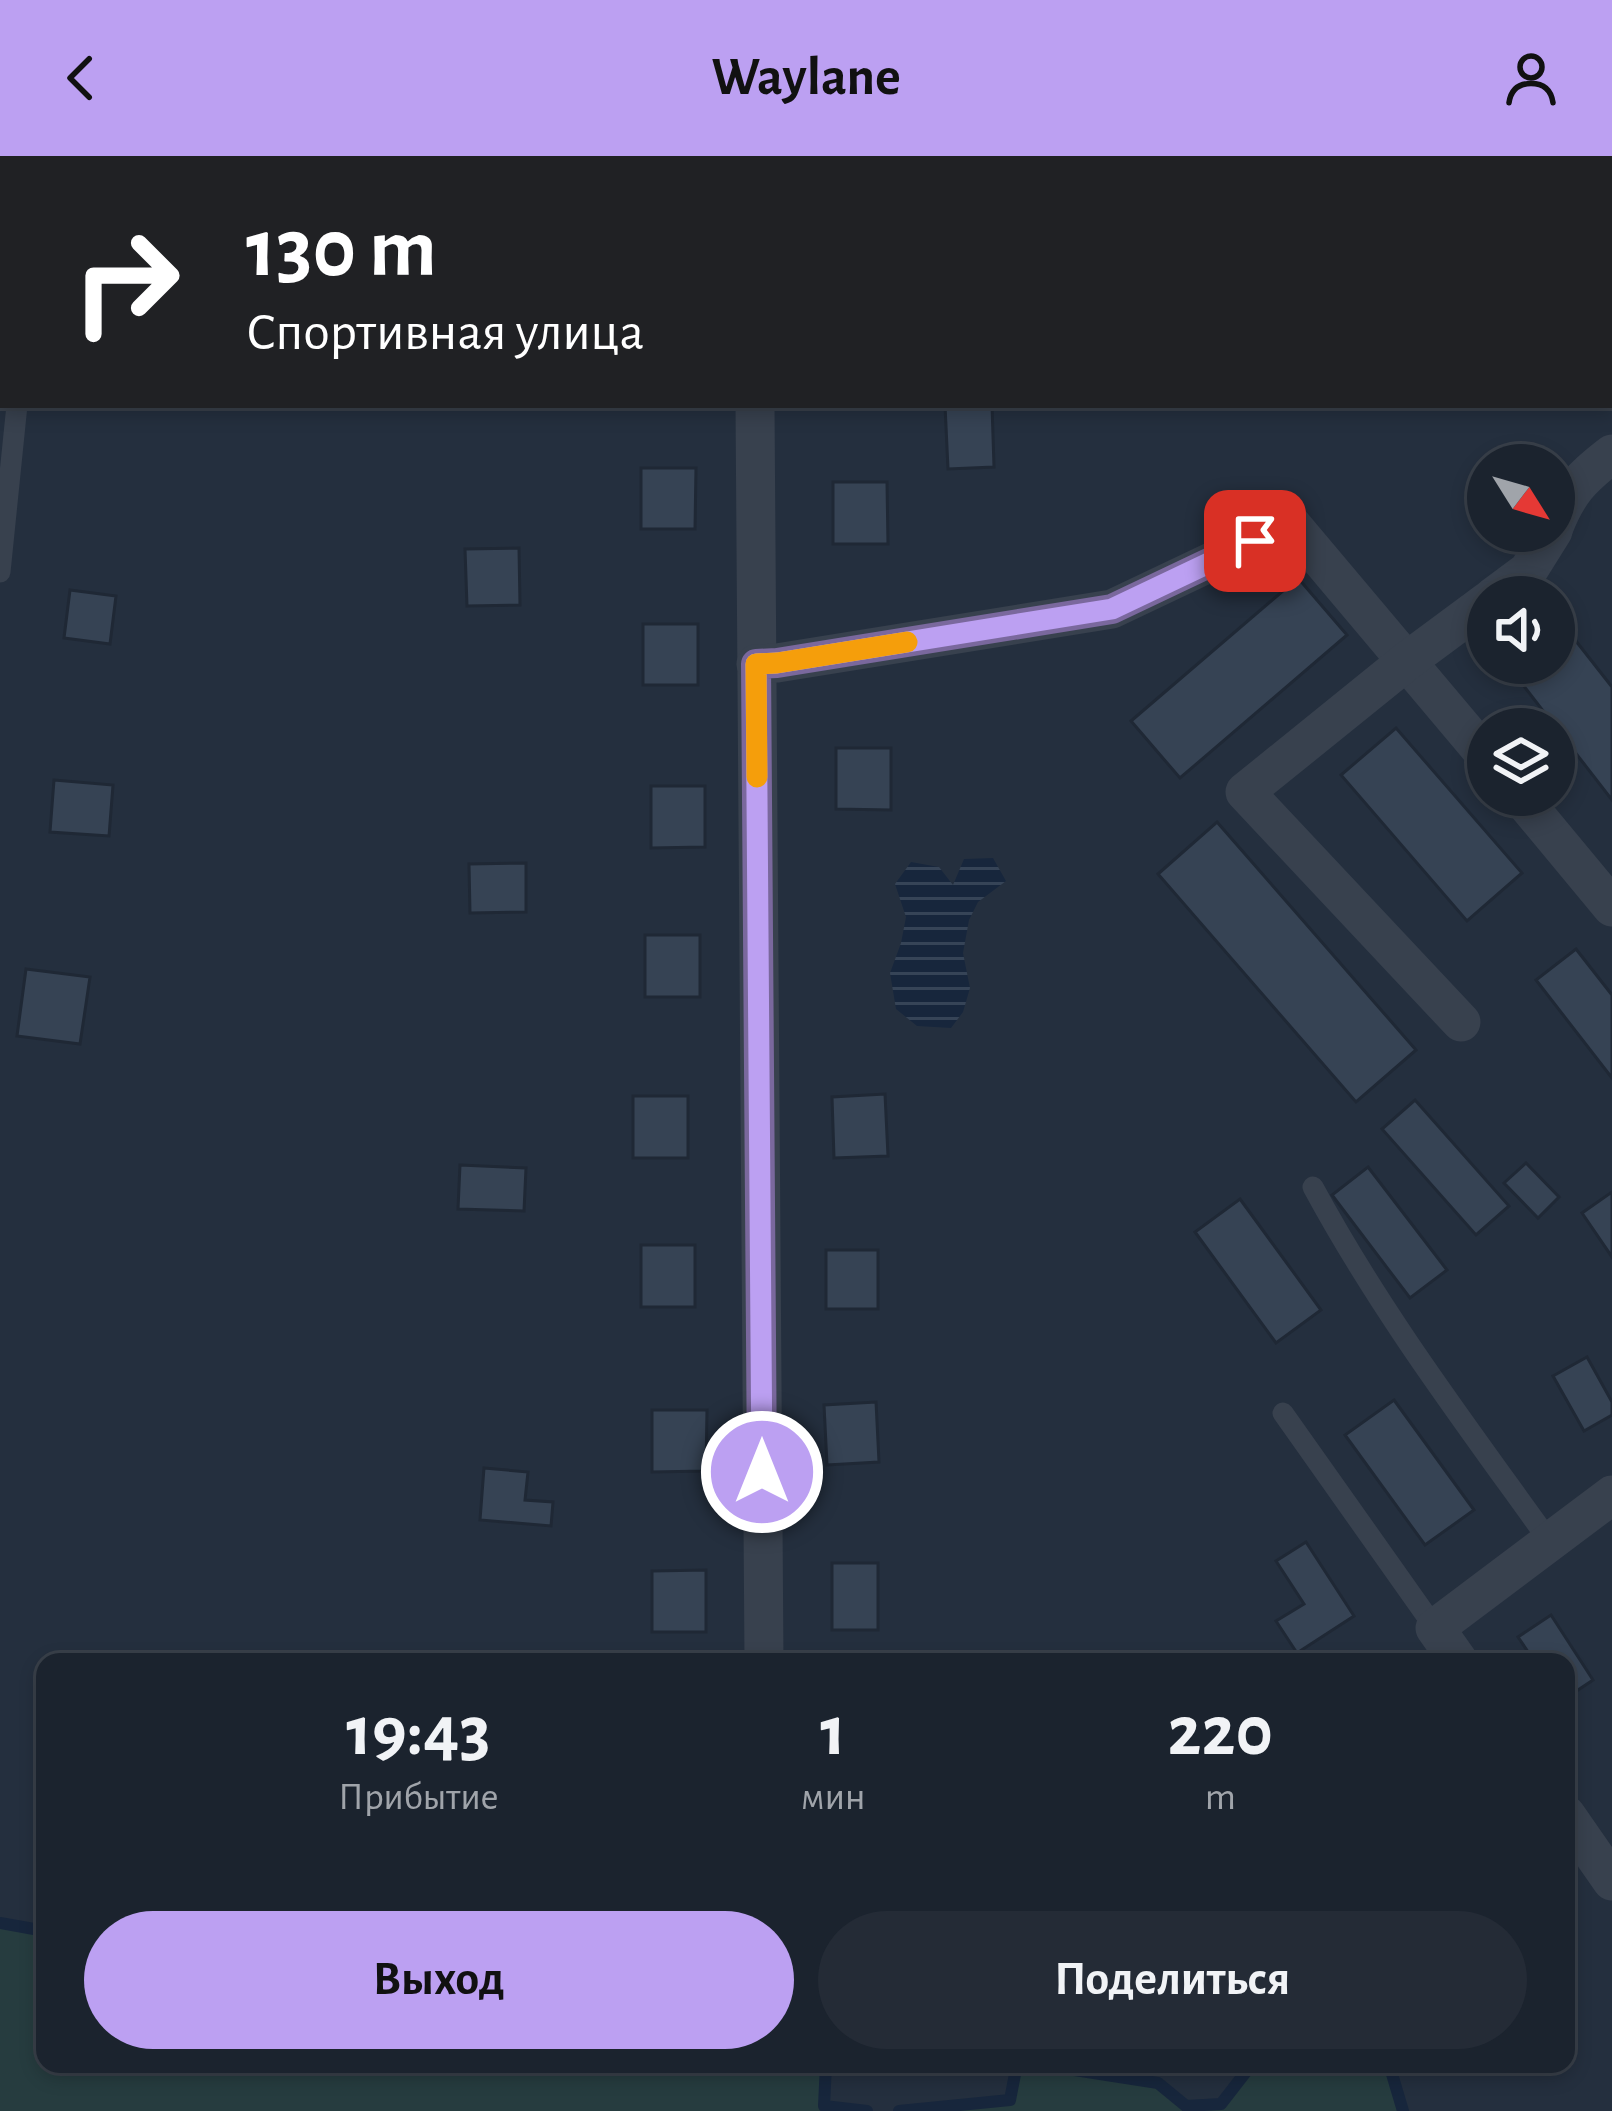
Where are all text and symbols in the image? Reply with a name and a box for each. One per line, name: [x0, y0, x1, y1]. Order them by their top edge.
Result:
icon: back: [48, 45, 114, 111]
icon: person: [1498, 45, 1564, 111]
text: Waylane: [711, 51, 901, 105]
icon: right: [48, 204, 204, 360]
text: 130 m: [246, 208, 437, 292]
text: Спортивная улица: [246, 306, 644, 360]
north arrow: [1467, 444, 1575, 552]
map controls: [1467, 444, 1575, 816]
pin: [1204, 490, 1306, 592]
icon: arrive: [1222, 508, 1288, 574]
button: sound: [1467, 576, 1575, 684]
button: layers: [1467, 708, 1575, 816]
position arrow: [699, 1409, 825, 1535]
text: 19:43: [346, 1696, 491, 1768]
text: 1: [820, 1696, 846, 1768]
text: 220: [1168, 1696, 1273, 1768]
text: Прибытие: [338, 1778, 499, 1817]
text: мин: [801, 1778, 866, 1817]
text: m: [1205, 1778, 1236, 1817]
button: Выход: [84, 1911, 794, 2049]
button: Поделиться: [818, 1911, 1527, 2049]

